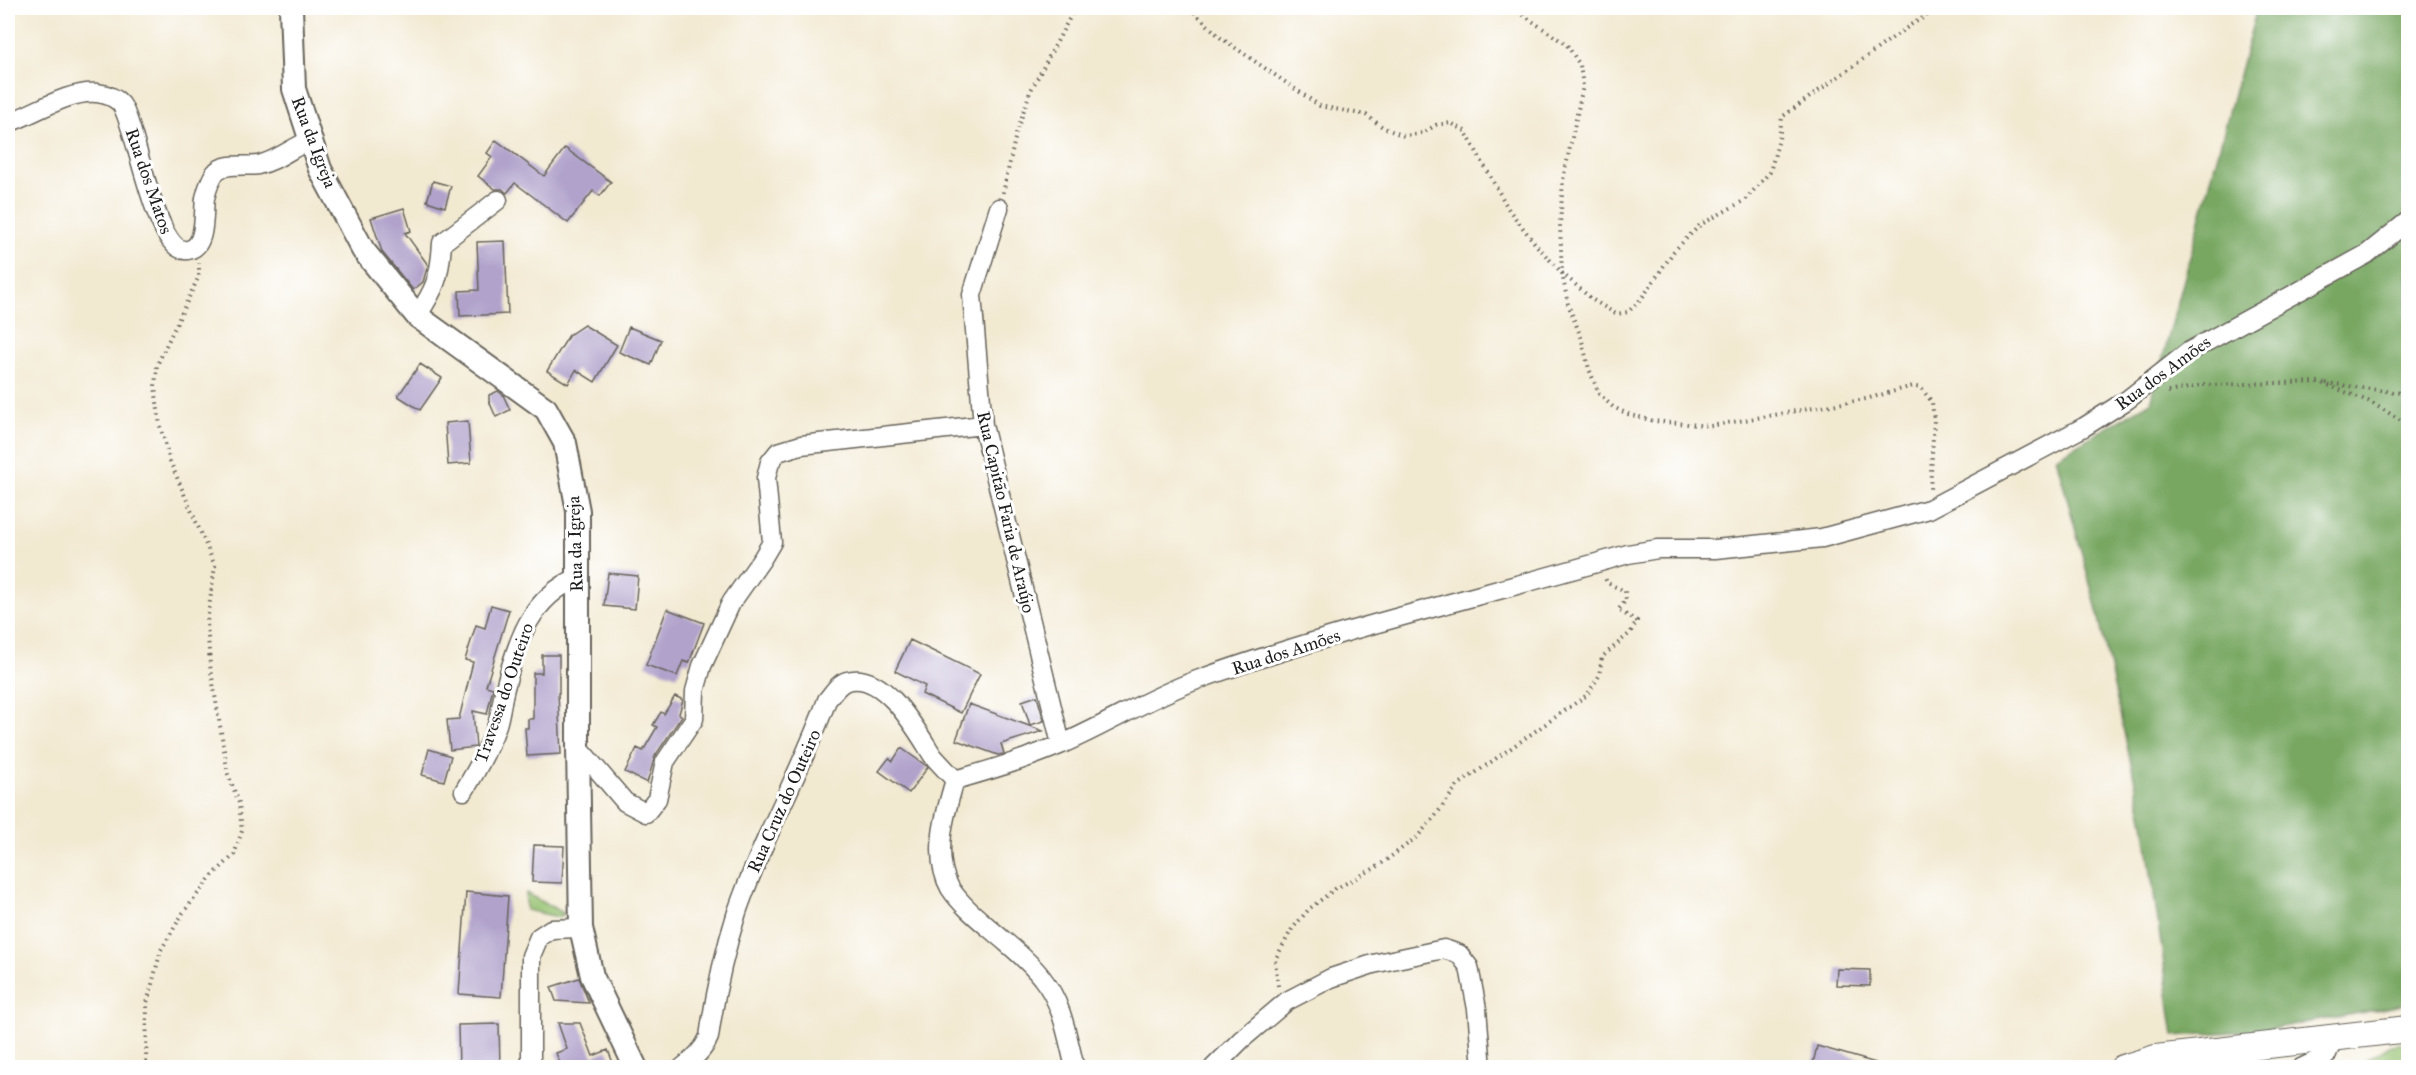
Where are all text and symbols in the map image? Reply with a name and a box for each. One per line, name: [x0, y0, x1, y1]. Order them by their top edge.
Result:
street label: Rua da Igreja: [286, 93, 342, 192]
street label: Rua dos Matos: [121, 125, 177, 237]
street label: Rua dos Amões: [2111, 331, 2215, 415]
street label: Rua Capitão Faria de Araújo: [972, 409, 1040, 615]
street label: Rua da Igreja: [562, 495, 589, 592]
street label: Travessa do Outeiro: [470, 620, 538, 766]
street label: Rua dos Amões: [1229, 624, 1343, 680]
street label: Rua Cruz do Outeiro: [743, 726, 825, 876]

